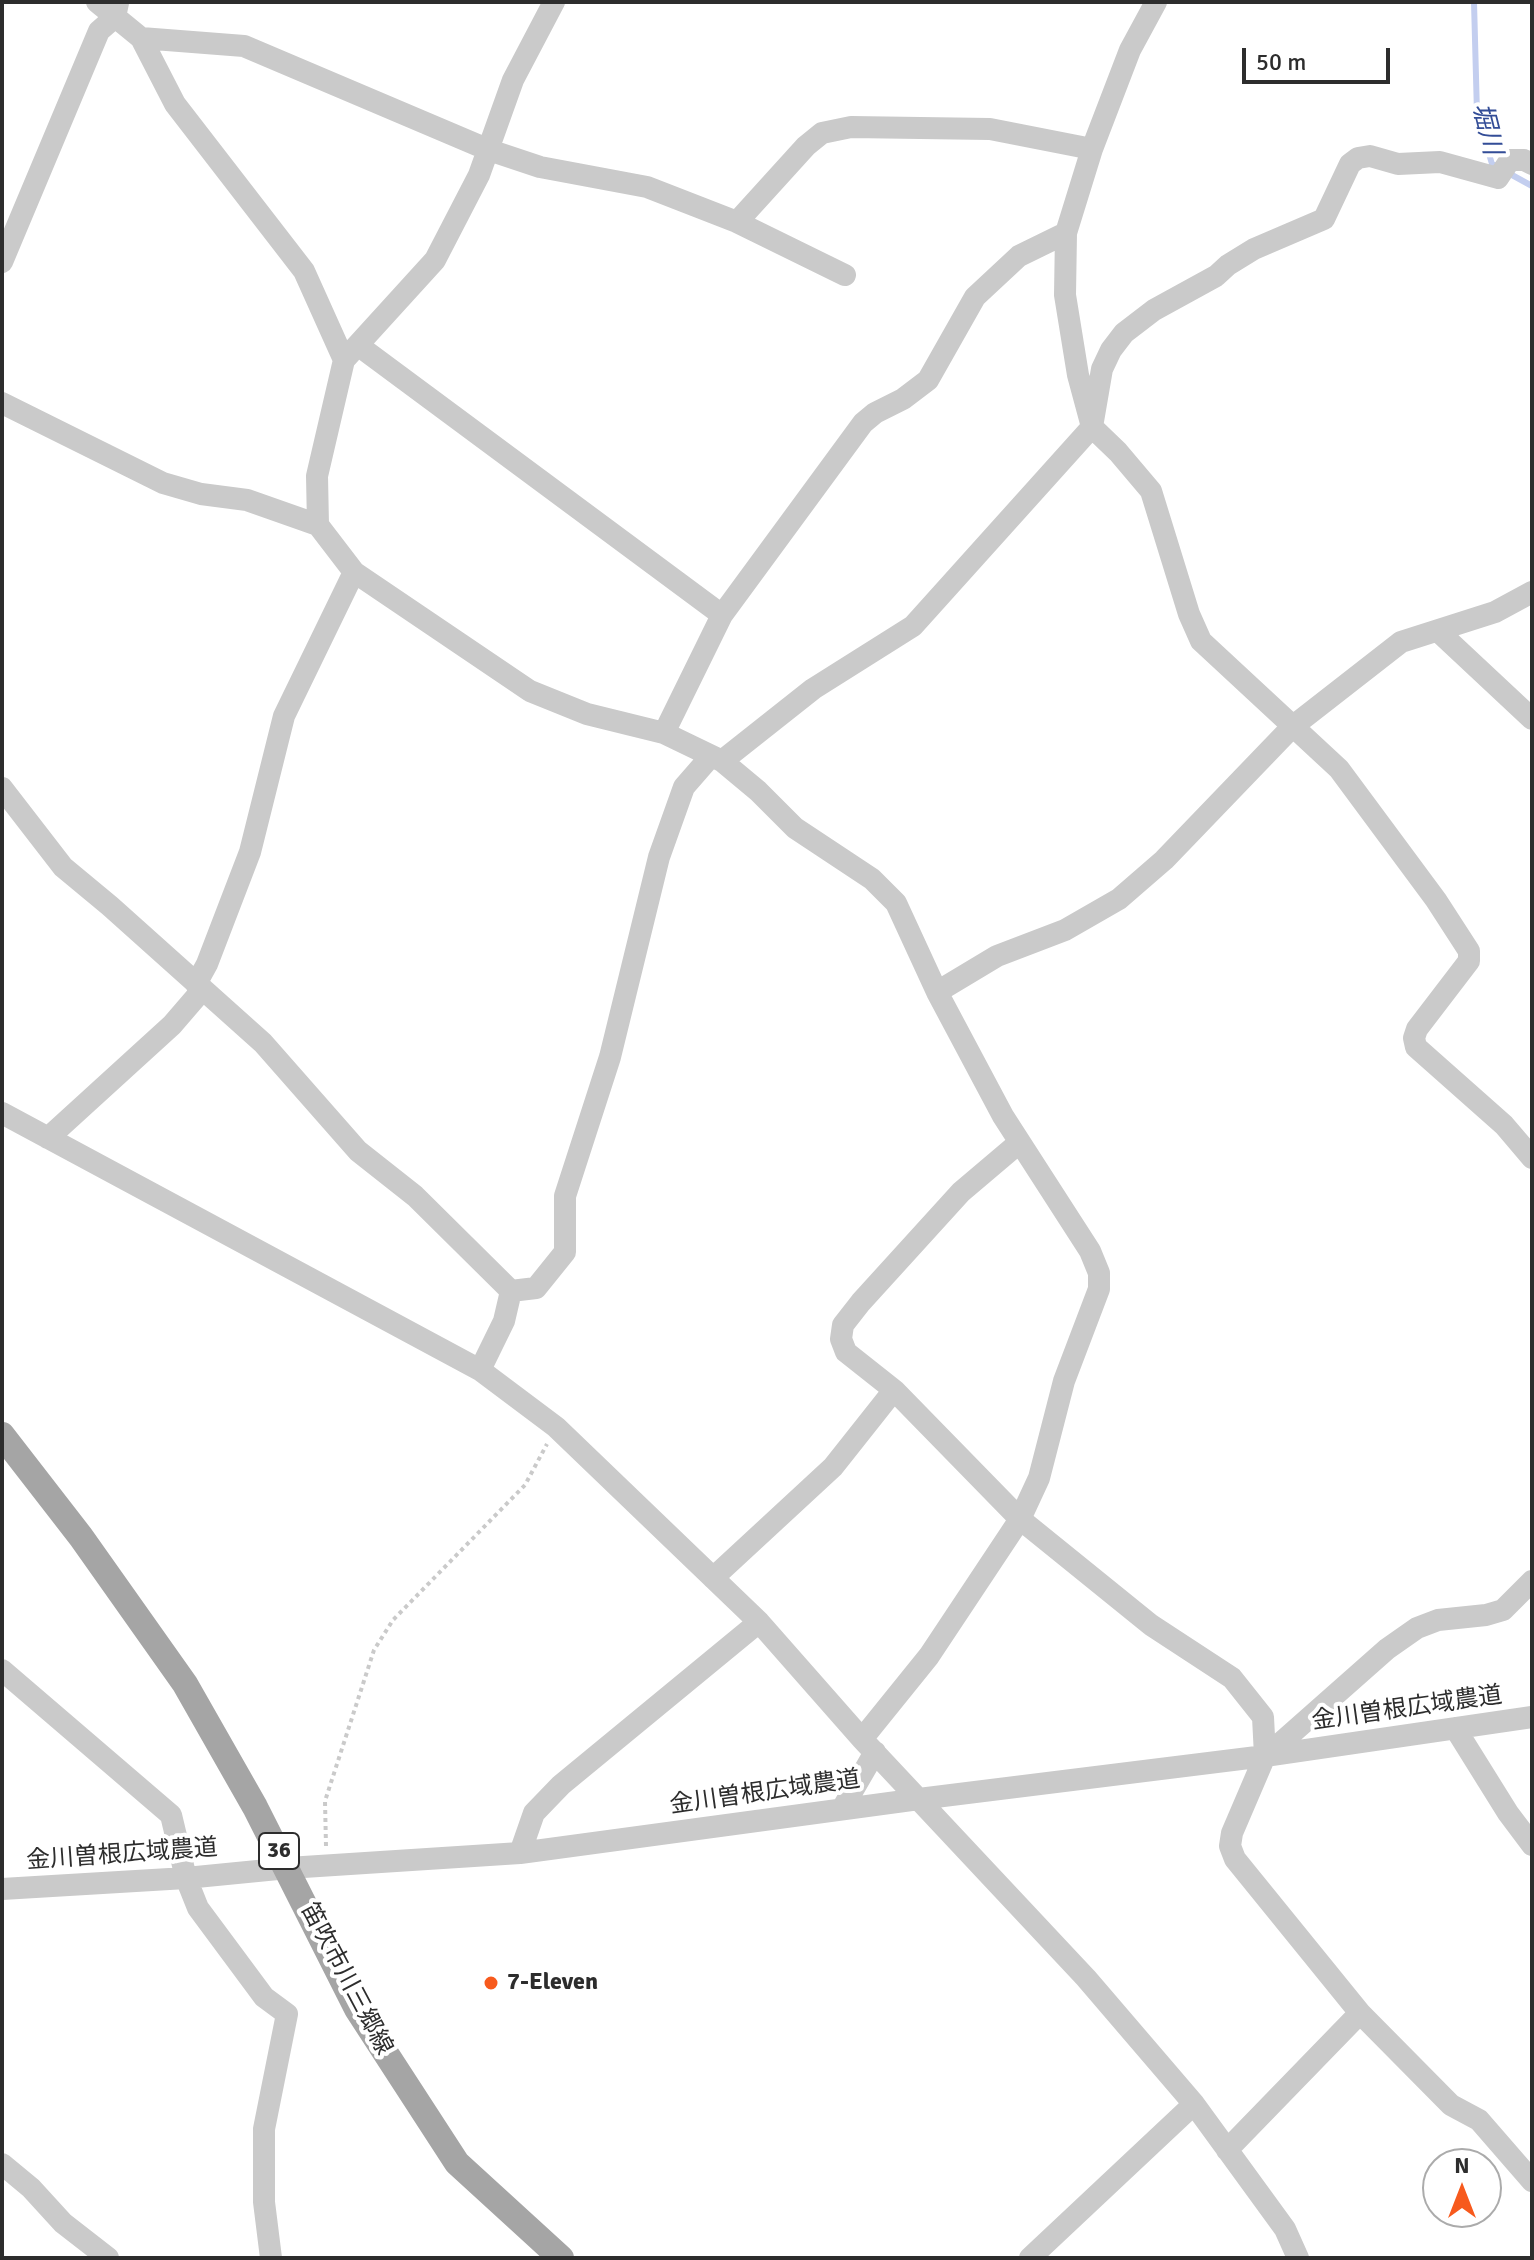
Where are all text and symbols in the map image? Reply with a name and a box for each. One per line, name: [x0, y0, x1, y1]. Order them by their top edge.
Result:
scale bar: [1246, 32, 1394, 82]
text: 50 m: [1256, 47, 1306, 77]
water label: 堀川: [1465, 100, 1507, 158]
street label: 金川曽根広域農道: [1310, 1681, 1504, 1737]
street label: 金川曽根広域農道: [668, 1765, 862, 1821]
road number: 36: [259, 1833, 299, 1869]
street label: 金川曽根広域農道: [25, 1834, 219, 1876]
street label: 笛吹市川三郷線: [294, 1898, 398, 2060]
place label: 7-Eleven: [507, 1969, 598, 1997]
marker: 7-Eleven: [482, 1974, 500, 1992]
north arrow: [1422, 2148, 1502, 2228]
text: N: [1454, 2152, 1470, 2179]

